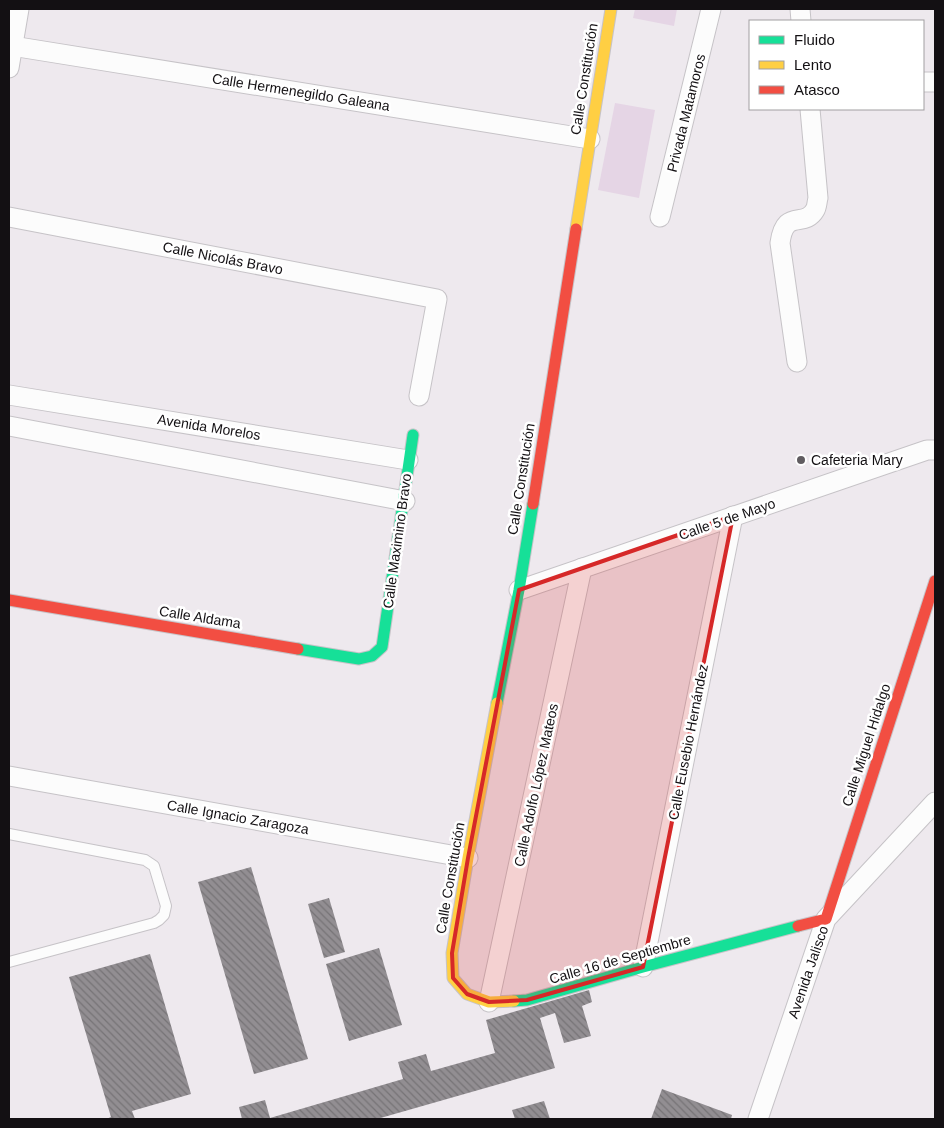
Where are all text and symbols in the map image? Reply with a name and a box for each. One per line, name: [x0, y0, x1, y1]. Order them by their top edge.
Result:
legend: [749, 20, 924, 110]
street label: Calle Constitución: [567, 22, 601, 136]
text: Fluido: [794, 31, 835, 48]
street label: Privada Matamoros: [664, 52, 708, 174]
text: Lento: [794, 56, 832, 73]
street label: Calle Hermenegildo Galeana: [211, 70, 391, 114]
text: Atasco: [794, 81, 840, 98]
street label: Calle Nicolás Bravo: [162, 238, 285, 278]
street label: Avenida Morelos: [156, 411, 262, 443]
street label: Calle Constitución: [504, 422, 538, 536]
place label: Cafeteria Mary: [811, 452, 903, 468]
marker: Cafeteria Mary: [795, 454, 807, 466]
street label: Calle Maximino Bravo: [380, 472, 414, 610]
street label: Calle 5 de Mayo: [677, 495, 778, 543]
street label: Calle Aldama: [158, 603, 242, 631]
street label: Calle Eusebio Hernández: [665, 663, 711, 821]
street label: Calle Miguel Hidalgo: [839, 681, 894, 809]
street label: Calle Adolfo López Mateos: [511, 702, 561, 868]
street label: Calle Ignacio Zaragoza: [166, 797, 310, 837]
street label: Calle Constitución: [432, 821, 468, 935]
street label: Avenida Jalisco: [785, 923, 831, 1020]
street label: Calle 16 de Septiembre: [547, 931, 693, 987]

